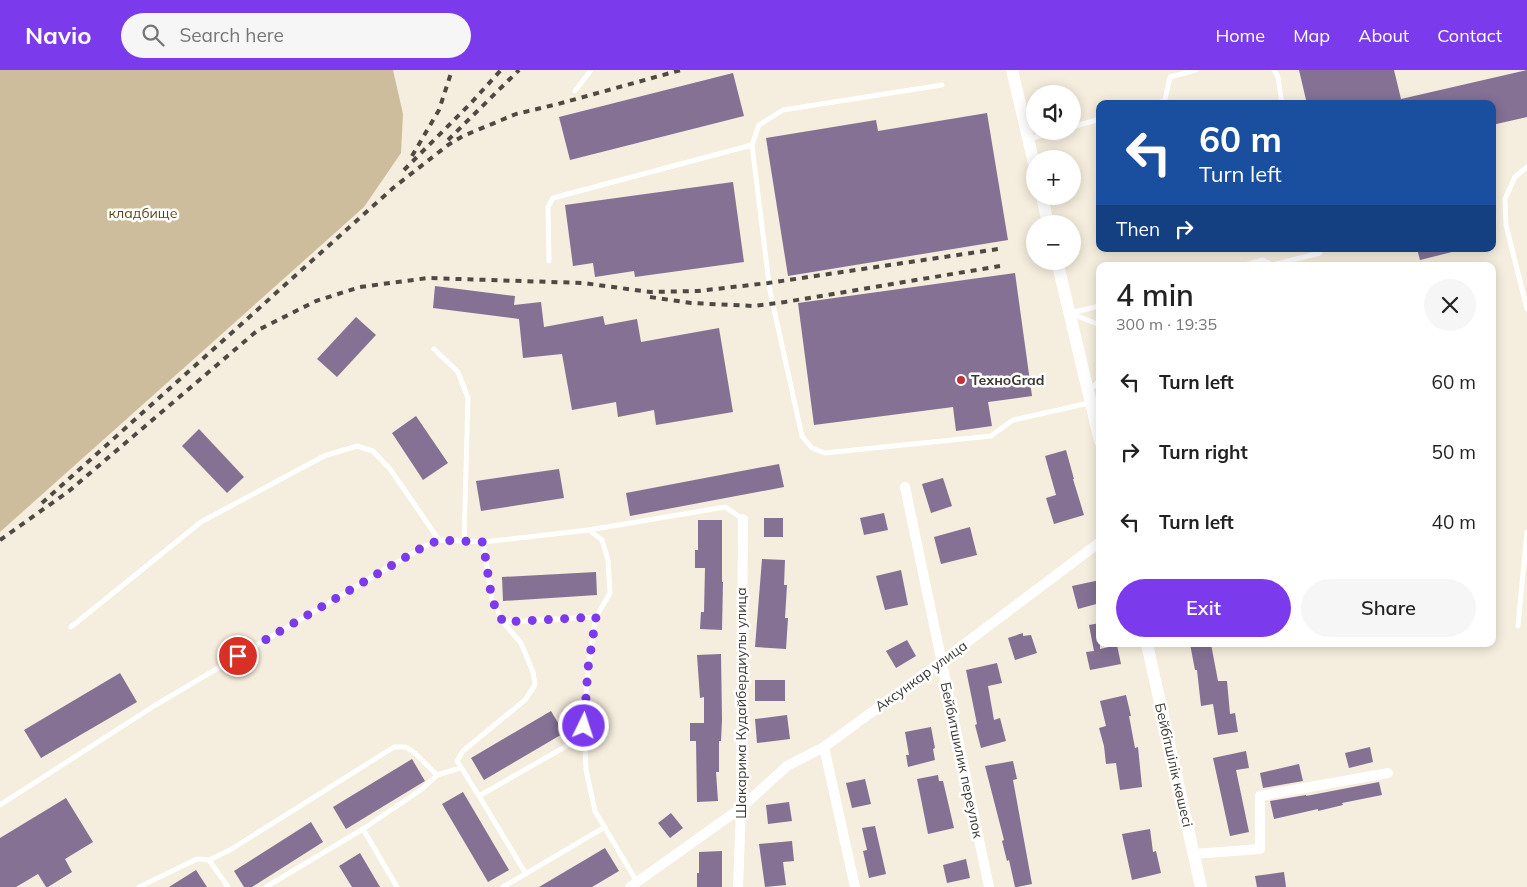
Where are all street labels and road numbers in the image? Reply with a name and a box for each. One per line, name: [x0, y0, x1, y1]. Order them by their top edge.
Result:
street label: Шакарима Кудайбердиулы улица: [732, 587, 750, 819]
street label: Аксункар улица: [871, 636, 971, 716]
street label: Бейбитшилик переулок: [937, 680, 987, 840]
street label: Бейбітшілік көшесі: [1151, 701, 1197, 829]

